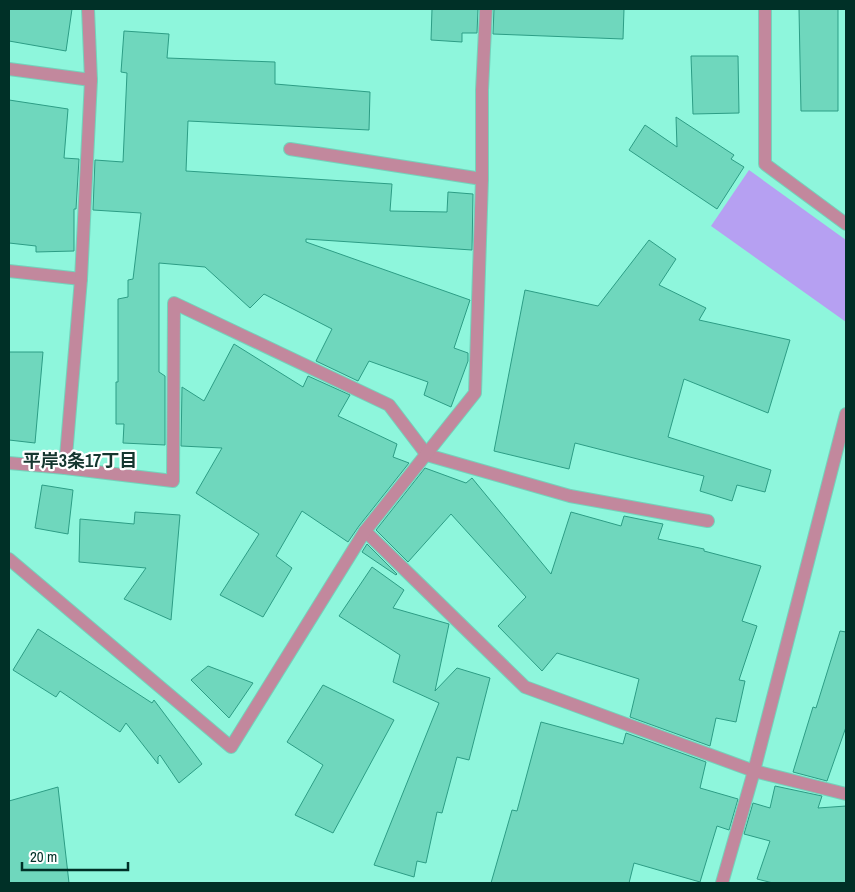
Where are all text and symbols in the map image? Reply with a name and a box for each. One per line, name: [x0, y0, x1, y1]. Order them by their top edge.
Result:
district label: 平岸3条17丁目: [23, 448, 137, 473]
scale bar: [22, 840, 129, 872]
text: 20 m: [30, 846, 57, 867]

